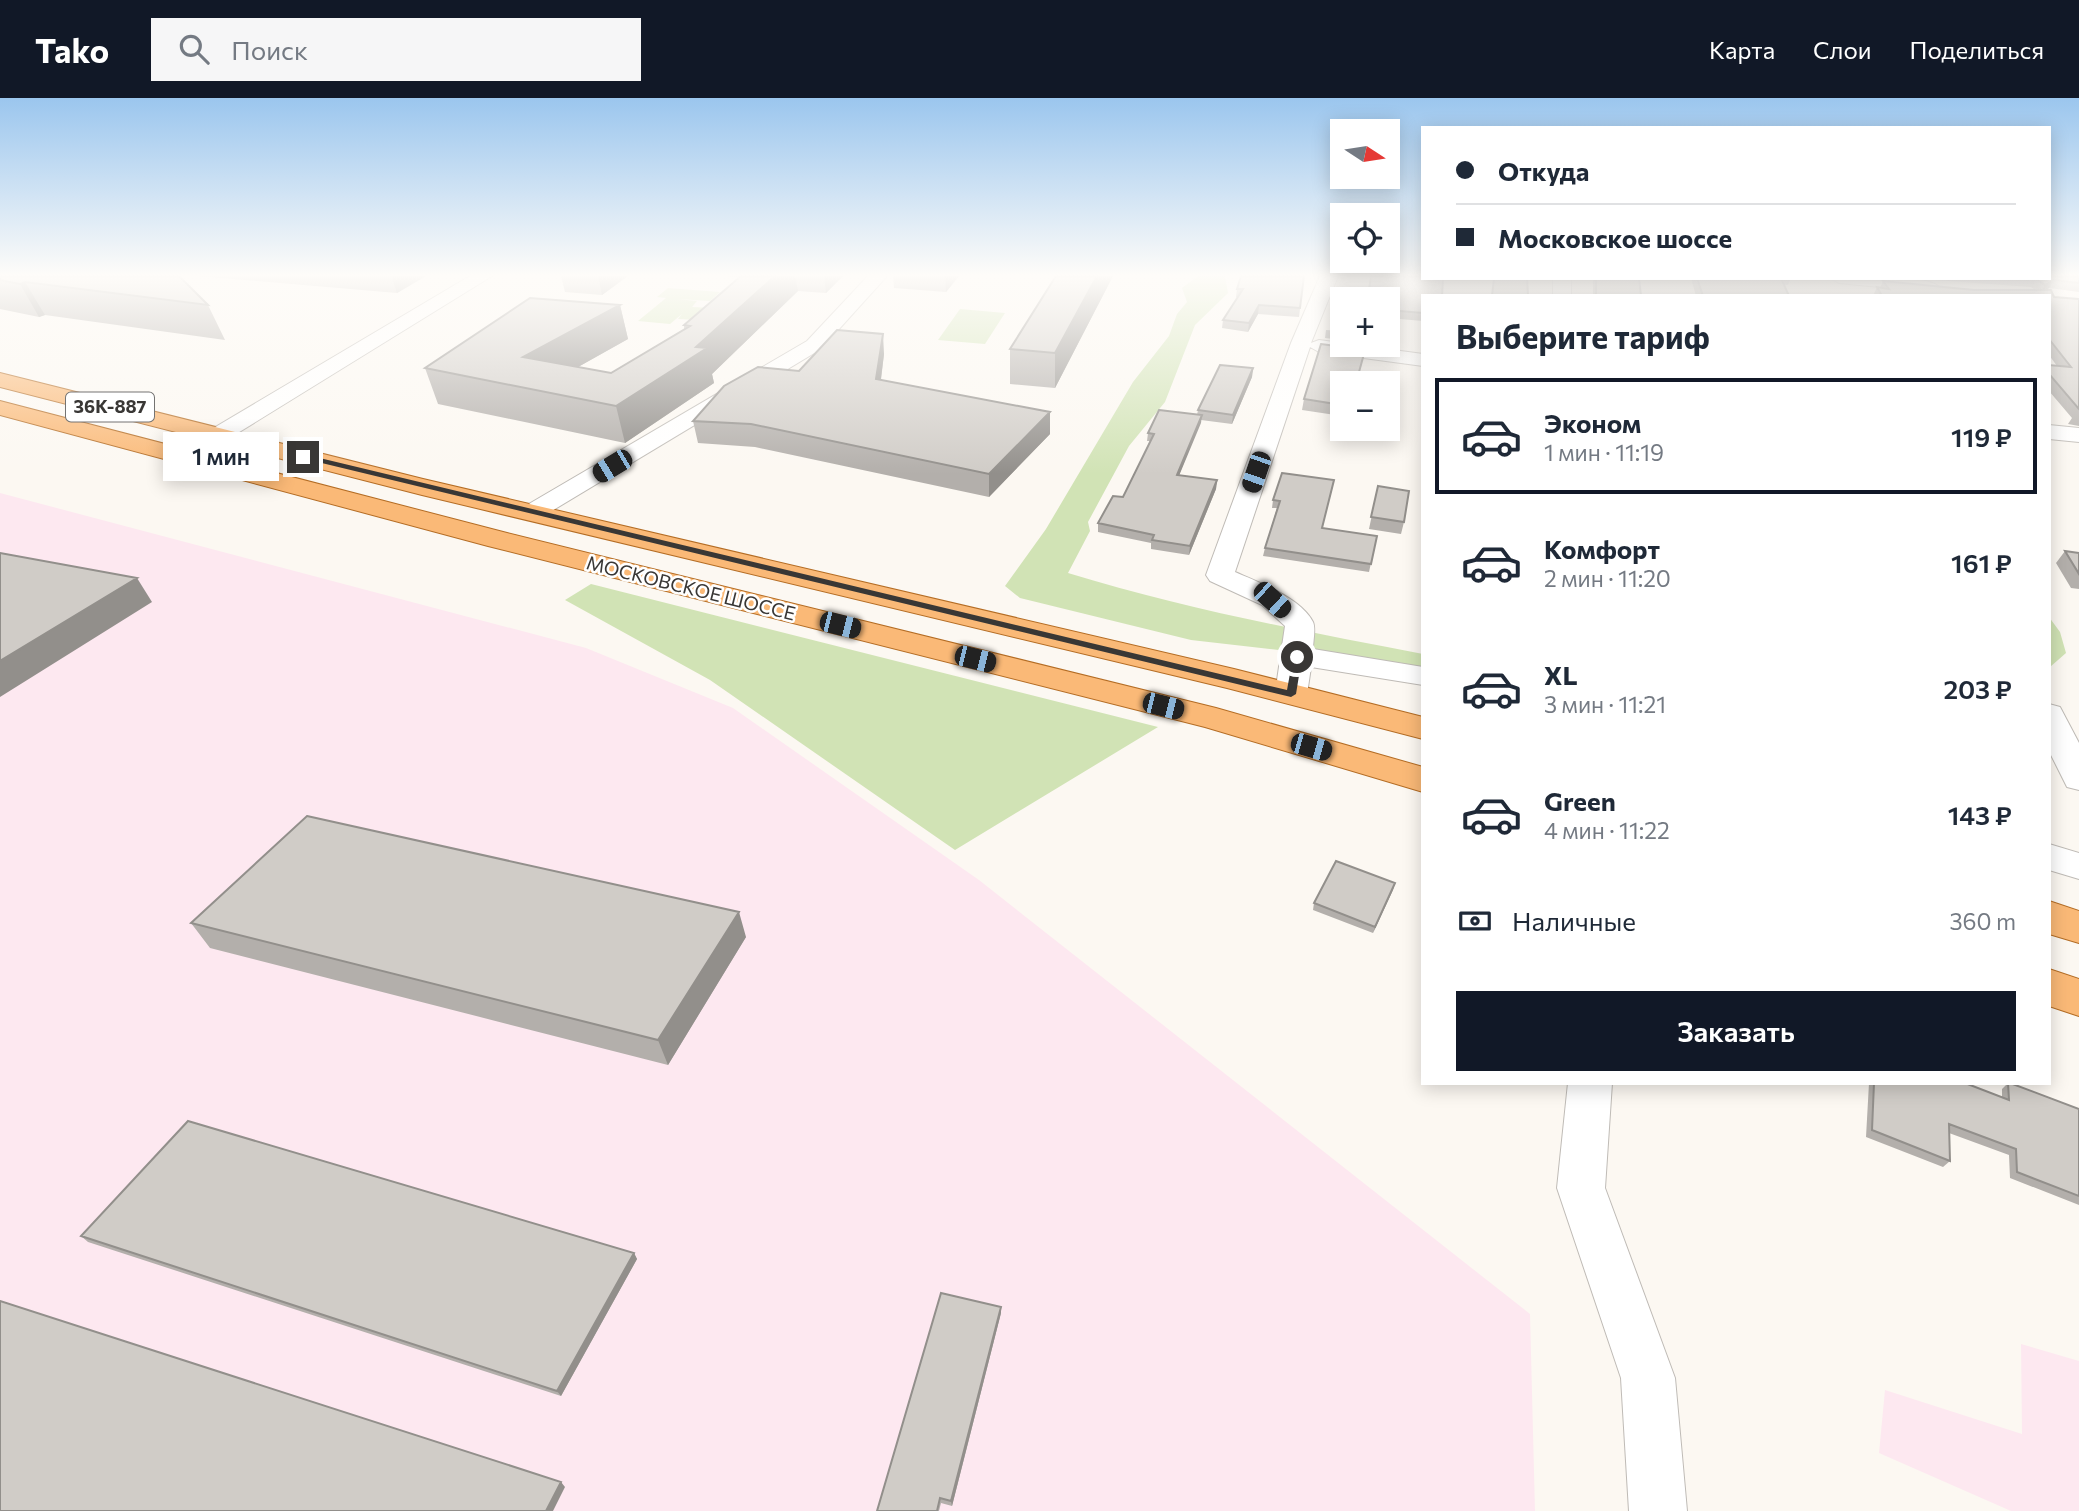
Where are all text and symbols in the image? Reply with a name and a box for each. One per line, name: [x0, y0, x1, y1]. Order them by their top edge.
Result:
search box: [151, 18, 641, 81]
text: Tako: [35, 29, 109, 70]
icon: search: [175, 30, 213, 68]
text: Поиск: [231, 34, 308, 65]
text: Карта: [1709, 35, 1775, 64]
text: Слои: [1813, 35, 1871, 64]
text: Поделиться: [1909, 35, 2044, 64]
north arrow: [1330, 119, 1400, 189]
map controls: [1330, 119, 1400, 441]
text: Откуда: [1498, 155, 1589, 186]
button: locate: [1330, 203, 1400, 273]
text: Московское шоссе: [1498, 222, 1732, 253]
button: +: [1330, 287, 1400, 357]
text: Выберите тариф: [1456, 316, 1710, 356]
button: −: [1330, 371, 1400, 441]
road number: 36К-887: [66, 393, 154, 422]
icon: car: [1460, 405, 1523, 468]
text: Эконом: [1544, 407, 1641, 438]
text: 119 ₽: [1951, 421, 2012, 452]
callout: 1 мин: [163, 432, 278, 482]
text: 1 мин · 11:19: [1544, 438, 1664, 466]
route end: [287, 441, 319, 473]
text: 1 мин: [192, 442, 250, 470]
car: [589, 446, 636, 486]
car: [1240, 449, 1273, 495]
icon: car: [1460, 531, 1523, 594]
text: Комфорт: [1544, 533, 1660, 564]
text: 161 ₽: [1951, 547, 2012, 578]
street label: МОСКОВСКОЕ ШОССЕ: [584, 550, 798, 625]
text: 2 мин · 11:20: [1544, 564, 1671, 592]
car: [1250, 578, 1295, 622]
car: [818, 610, 863, 640]
route start: [1281, 641, 1313, 673]
car: [953, 644, 998, 674]
icon: car: [1460, 657, 1523, 720]
text: XL: [1544, 659, 1578, 690]
text: 203 ₽: [1944, 673, 2012, 704]
text: 3 мин · 11:21: [1544, 690, 1666, 718]
car: [1141, 691, 1186, 721]
car: [1288, 731, 1335, 763]
icon: car: [1460, 783, 1523, 846]
text: Green: [1544, 785, 1616, 816]
text: 143 ₽: [1948, 799, 2012, 830]
text: 4 мин · 11:22: [1544, 816, 1670, 844]
icon: cash: [1456, 902, 1494, 940]
text: Наличные: [1512, 905, 1636, 936]
text: 360 m: [1949, 907, 2016, 935]
button: Заказать: [1456, 991, 2016, 1071]

